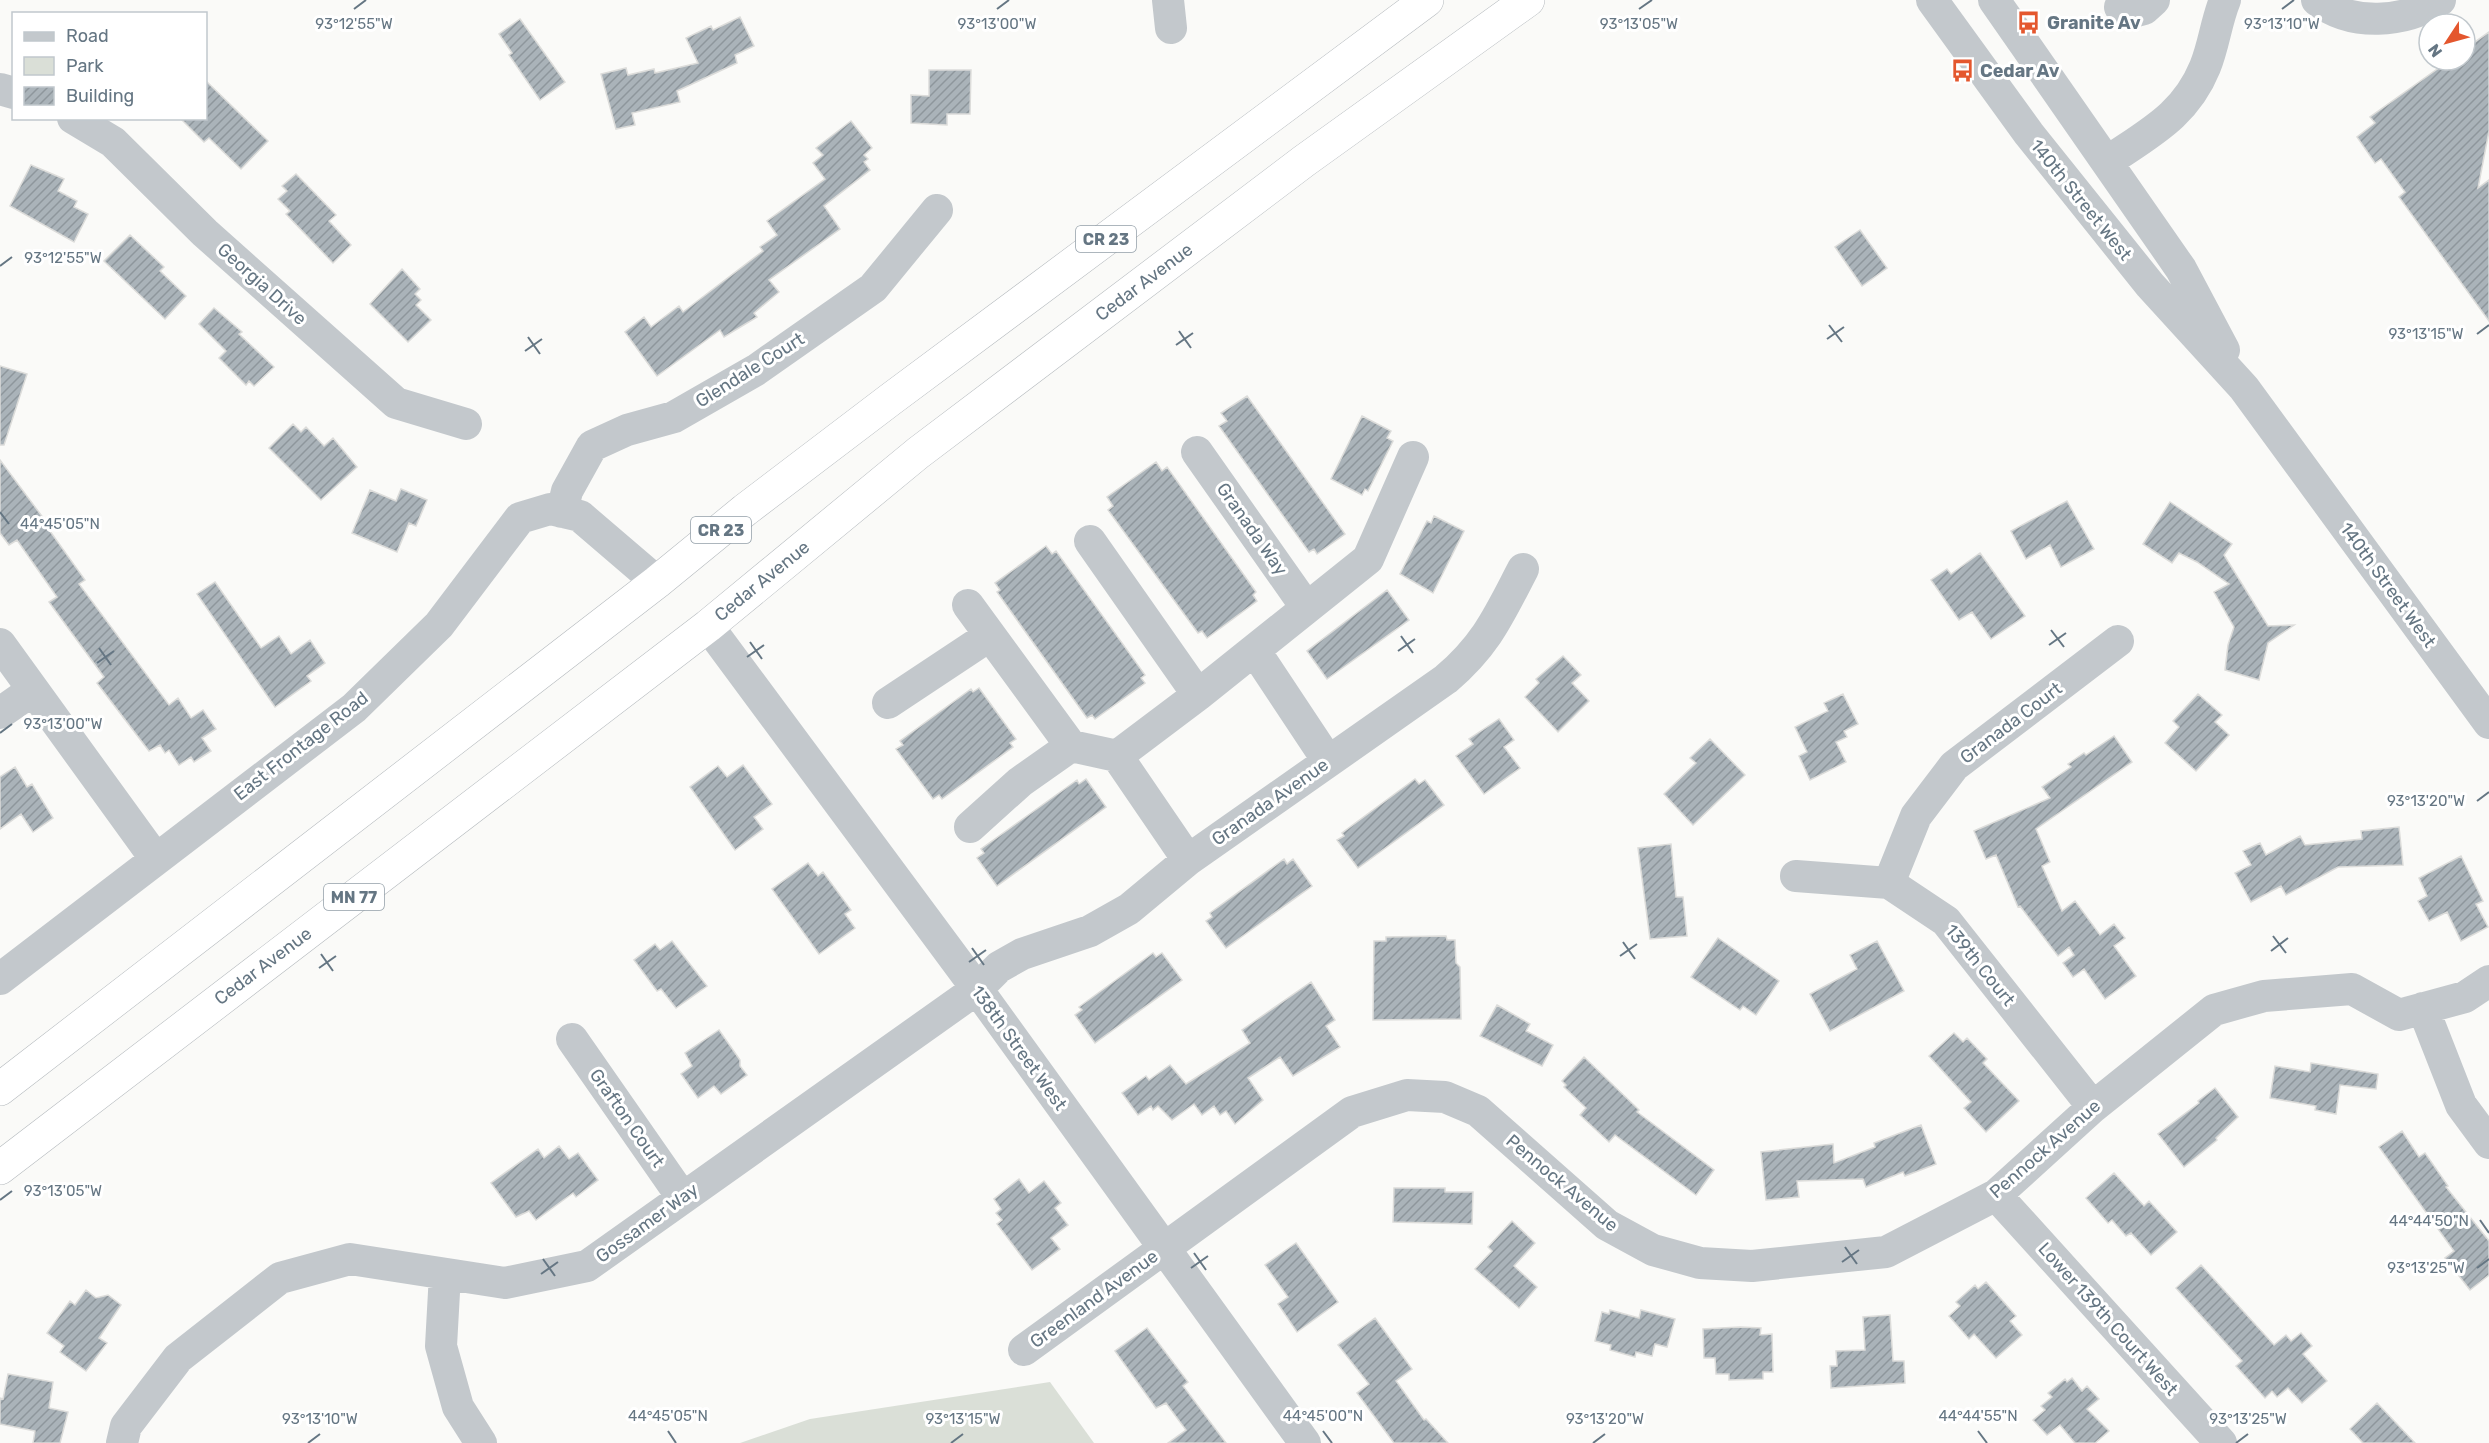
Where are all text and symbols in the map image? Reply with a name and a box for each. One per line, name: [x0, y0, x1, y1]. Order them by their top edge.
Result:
bus stop icon: Granite Av: [2016, 10, 2042, 36]
legend: [12, 12, 207, 120]
place label: Granite Av: [2047, 12, 2141, 34]
north arrow: [2417, 12, 2477, 72]
text: 93°12'55"W: [315, 15, 393, 33]
text: 93°13'00"W: [958, 15, 1036, 33]
text: 93°13'05"W: [1600, 15, 1678, 33]
text: 93°13'10"W: [2244, 15, 2320, 33]
text: Road: [66, 25, 109, 47]
text: N: [2424, 40, 2446, 61]
text: Park: [66, 55, 104, 77]
bus stop icon: Cedar Av: [1949, 58, 1975, 84]
place label: Cedar Av: [1980, 60, 2060, 82]
text: Building: [66, 85, 134, 107]
street label: 140th Street West: [2025, 135, 2137, 265]
road number: CR 23: [1076, 226, 1136, 252]
street label: Georgia Drive: [213, 238, 311, 330]
street label: Cedar Avenue: [1091, 238, 1197, 326]
text: 93°12'55"W: [24, 249, 102, 267]
text: 93°13'15"W: [2388, 325, 2464, 343]
street label: Glendale Court: [692, 328, 808, 412]
street label: Granada Way: [1212, 478, 1292, 580]
text: 44°45'05"N: [20, 515, 100, 533]
road number: CR 23: [691, 517, 751, 543]
street label: 140th Street West: [2335, 518, 2441, 652]
street label: Cedar Avenue: [710, 536, 814, 626]
street label: Granada Court: [1956, 678, 2066, 768]
street label: East Frontage Road: [229, 687, 373, 805]
text: 93°13'00"W: [24, 715, 102, 733]
street label: Granada Avenue: [1207, 754, 1333, 850]
text: 93°13'20"W: [2387, 792, 2465, 810]
road number: MN 77: [324, 884, 384, 910]
street label: 139th Court: [1940, 920, 2020, 1010]
street label: Cedar Avenue: [210, 922, 316, 1010]
street label: 138th Street West: [966, 981, 1072, 1115]
street label: Grafton Court: [585, 1064, 669, 1172]
street label: Pennock Avenue: [1985, 1095, 2105, 1203]
street label: Pennock Avenue: [1501, 1130, 1623, 1236]
street label: Gossamer Way: [592, 1178, 703, 1268]
text: 93°13'05"W: [24, 1182, 102, 1200]
text: 44°44'50"N: [2389, 1212, 2469, 1230]
street label: Lower 139th Court West: [2034, 1238, 2182, 1400]
street label: Greenland Avenue: [1026, 1245, 1162, 1353]
text: 93°13'25"W: [2387, 1259, 2465, 1277]
text: 44°45'05"N: [628, 1407, 708, 1425]
text: 44°45'00"N: [1283, 1407, 1363, 1425]
text: 44°44'55"N: [1938, 1407, 2018, 1425]
text: 93°13'10"W: [282, 1410, 358, 1428]
text: 93°13'15"W: [925, 1410, 1001, 1428]
text: 93°13'20"W: [1566, 1410, 1644, 1428]
text: 93°13'25"W: [2209, 1410, 2287, 1428]

